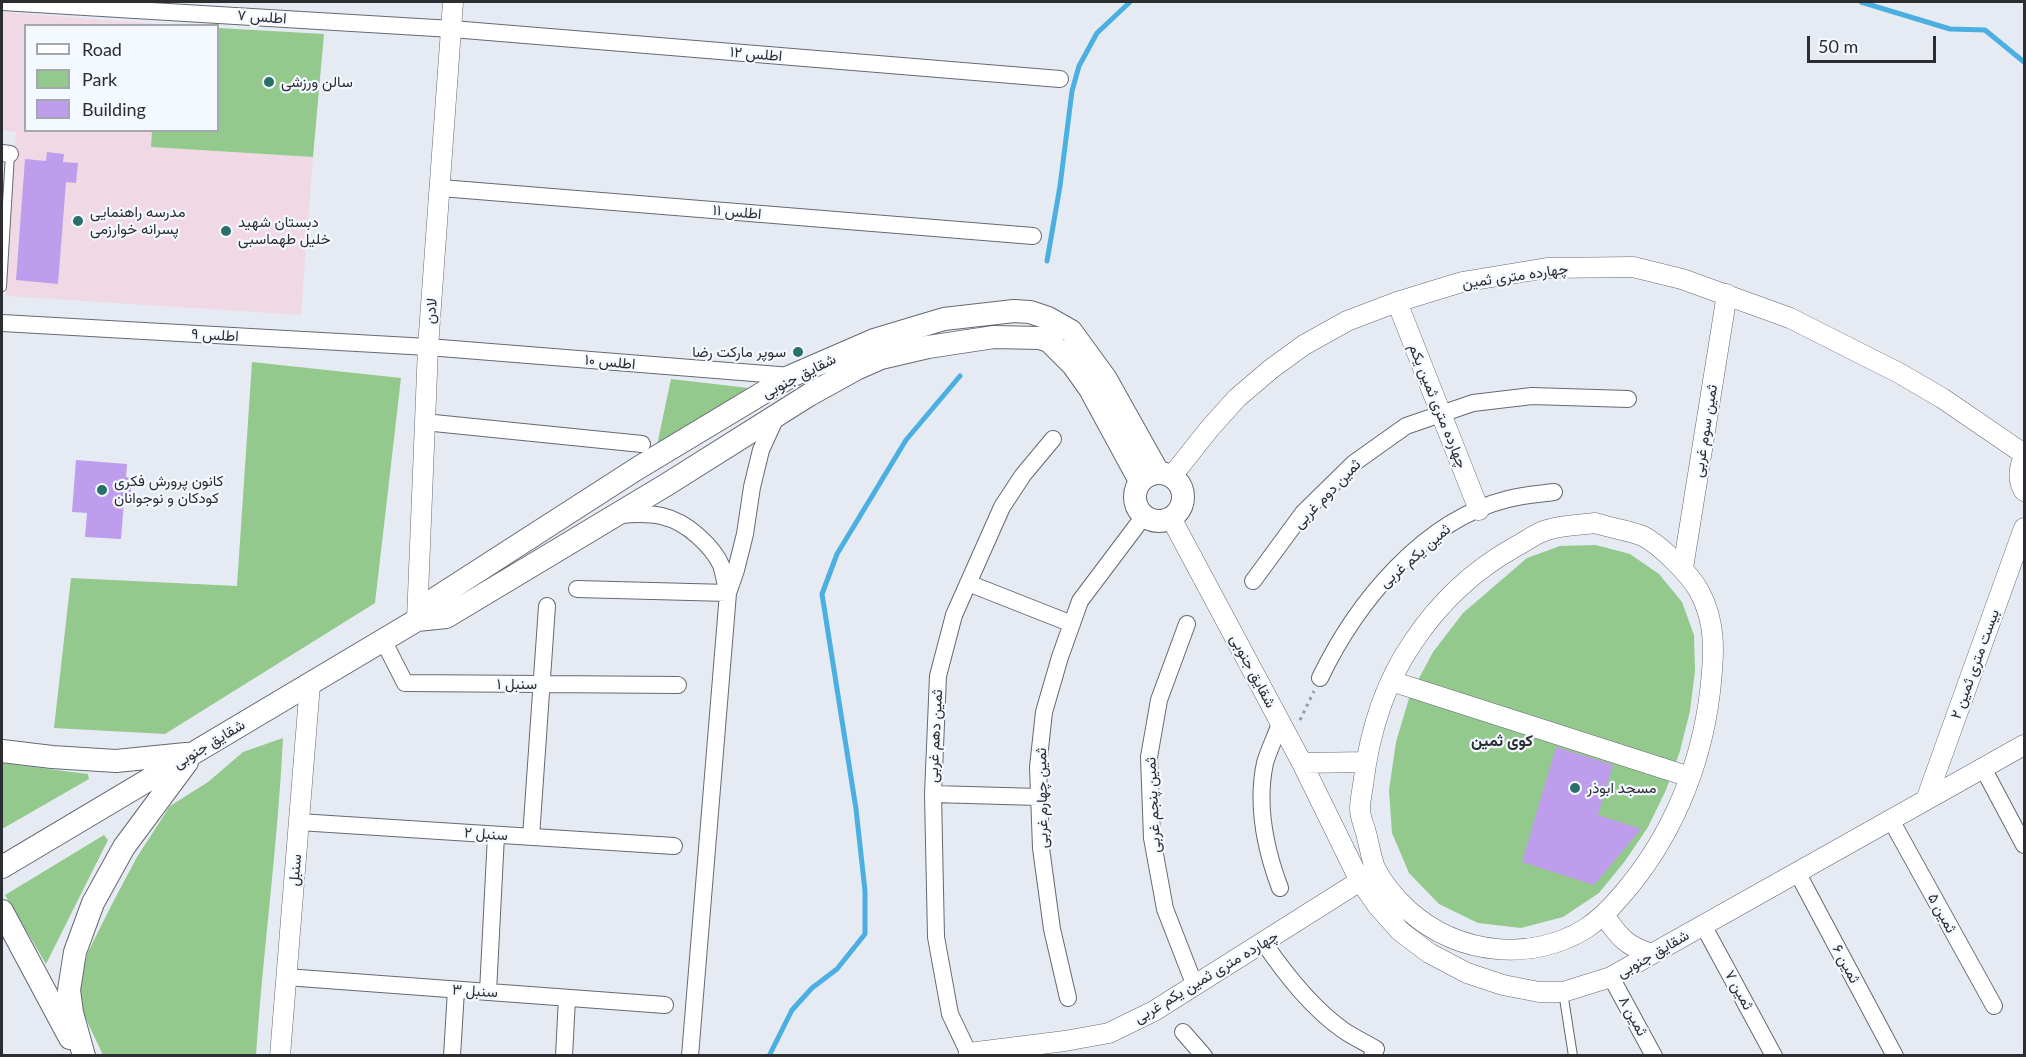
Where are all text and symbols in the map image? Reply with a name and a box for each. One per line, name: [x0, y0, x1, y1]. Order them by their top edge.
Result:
street label: اطلس ۷: [237, 6, 287, 28]
legend: [24, 24, 219, 132]
scale bar: [1810, 24, 1939, 62]
text: 50 m: [1818, 35, 1858, 57]
text: Road: [82, 38, 122, 60]
street label: اطلس ۱۲: [729, 43, 783, 65]
text: Park: [82, 68, 117, 90]
place label: سالن ورزشی: [281, 73, 353, 91]
marker: سالن ورزشی: [262, 75, 276, 89]
text: Building: [82, 98, 146, 120]
street label: اطلس ۱۱: [712, 201, 762, 223]
place label: مدرسه راهنمایی پسرانه خوارزمی: [90, 203, 185, 238]
place label: دبستان شهید خلیل طهماسبی: [238, 213, 331, 248]
marker: مدرسه راهنمایی پسرانه خوارزمی: [71, 214, 85, 228]
marker: دبستان شهید خلیل طهماسبی: [219, 224, 233, 238]
street label: چهارده متری ثمین: [1461, 260, 1569, 292]
street label: لادن: [421, 297, 441, 325]
street label: اطلس ۹: [191, 325, 239, 345]
street label: چهارده متری ثمین یکم: [1405, 341, 1471, 471]
place label: سوپر مارکت رضا: [692, 343, 786, 361]
marker: سوپر مارکت رضا: [791, 345, 805, 359]
street label: شقایق جنوبی: [759, 350, 839, 402]
street label: اطلس ۱۰: [584, 351, 636, 373]
street label: ثمین سوم غربی: [1689, 383, 1721, 479]
street label: ثمین دوم غربی: [1290, 456, 1364, 532]
place label: کانون پرورش فکری کودکان و نوجوانان: [114, 472, 223, 507]
marker: کانون پرورش فکری کودکان و نوجوانان: [95, 483, 109, 497]
street label: ثمین یکم غربی: [1376, 520, 1454, 592]
street label: بیست متری ثمین ۲: [1947, 607, 2003, 721]
street label: شقایق جنوبی: [1226, 631, 1280, 711]
street label: سنبل ۱: [497, 675, 537, 693]
street label: ثمین دهم غربی: [924, 689, 946, 783]
street label: شقایق جنوبی: [170, 716, 248, 772]
district label: کوی ثمین: [1471, 731, 1533, 751]
street label: ثمین چهارم غربی: [1032, 747, 1052, 849]
street label: ثمین پنجم غربی: [1142, 757, 1164, 853]
place label: مسجد ابوذر: [1587, 779, 1657, 797]
marker: مسجد ابوذر: [1568, 781, 1582, 795]
street label: سنبل ۲: [464, 823, 508, 845]
street label: سنبل: [285, 853, 305, 887]
street label: ثمین ۵: [1924, 890, 1960, 936]
street label: شقایق جنوبی: [1614, 926, 1692, 982]
street label: چهارده متری ثمین یکم غربی: [1131, 927, 1281, 1027]
street label: ثمین ۶: [1828, 942, 1864, 986]
street label: ثمین ۷: [1721, 967, 1757, 1013]
street label: سنبل ۳: [452, 980, 498, 1002]
street label: ثمین ۸: [1615, 993, 1651, 1039]

